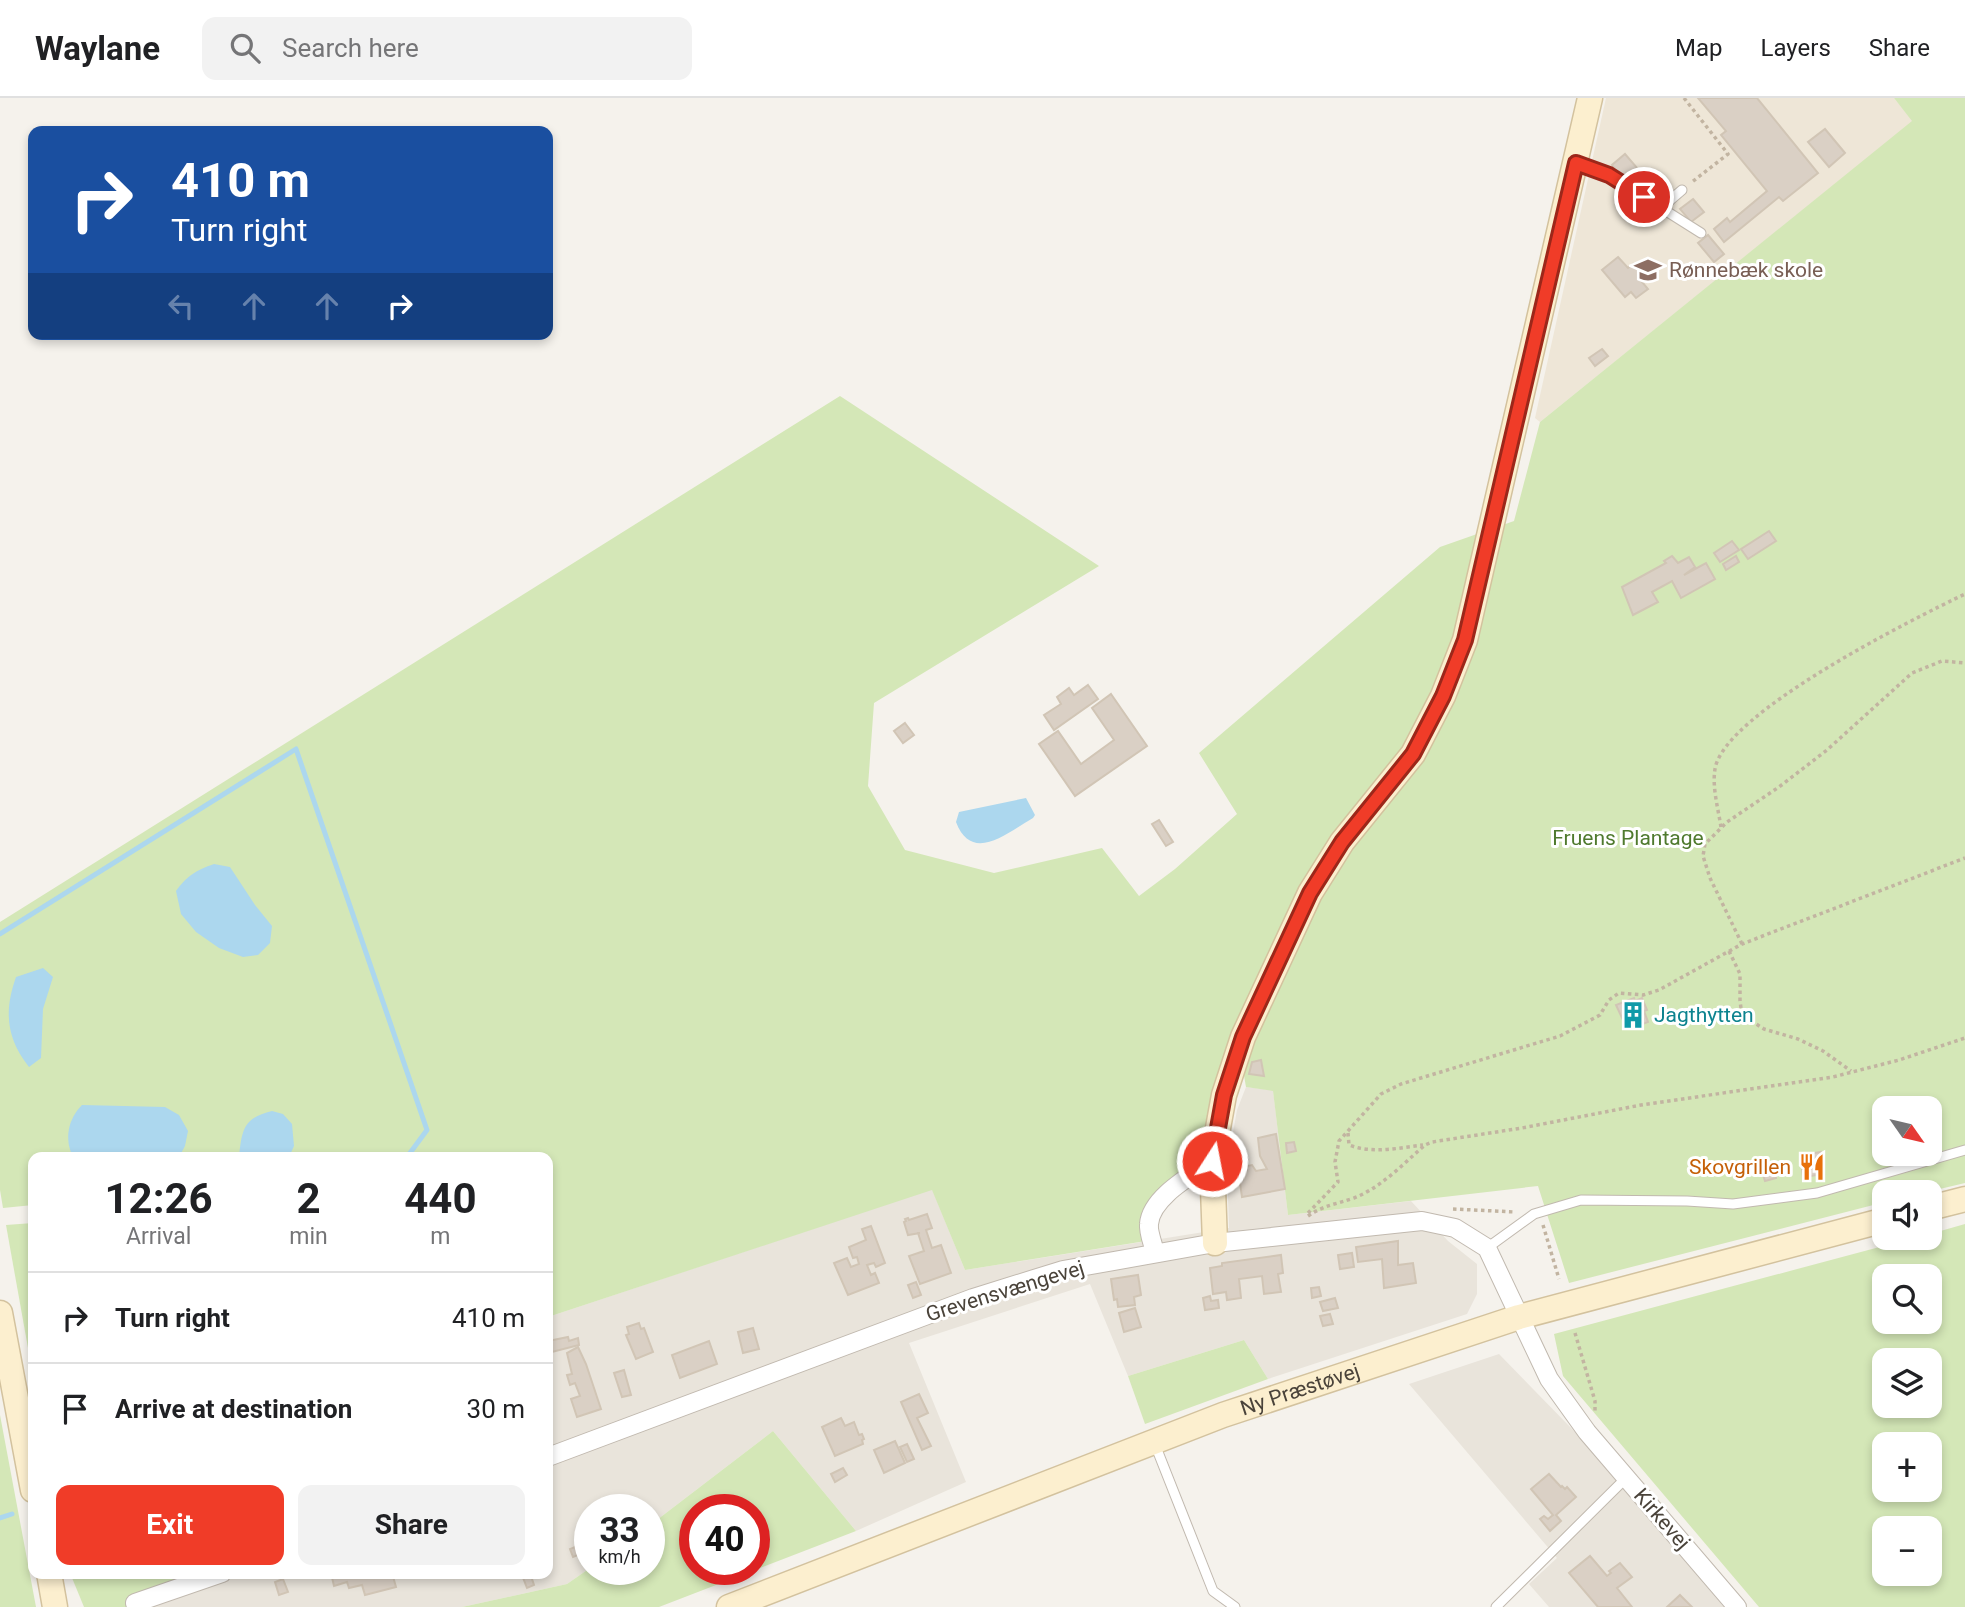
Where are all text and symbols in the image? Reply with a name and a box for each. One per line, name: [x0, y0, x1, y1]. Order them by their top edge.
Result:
search box: [202, 17, 692, 80]
text: Waylane: [35, 29, 160, 68]
icon: search: [226, 29, 264, 67]
text: Search here: [282, 33, 419, 63]
text: Map: [1675, 34, 1723, 62]
text: Layers: [1761, 34, 1831, 62]
text: Share: [1869, 34, 1930, 62]
text: 410 m: [171, 152, 310, 209]
icon: right: [56, 154, 147, 245]
pin: [1614, 167, 1674, 227]
icon: arrive: [1625, 178, 1663, 216]
text: Turn right: [171, 211, 307, 249]
school or university icon: Rønnebæk skole: [1633, 255, 1663, 285]
place label: Rønnebæk skole: [1669, 258, 1823, 282]
icon: left: [162, 287, 200, 325]
icon: ahead: [235, 287, 273, 325]
icon: ahead: [308, 287, 346, 325]
icon: right: [381, 287, 419, 325]
park label: Fruens Plantage: [1552, 826, 1704, 850]
building icon: Jagthytten: [1618, 1000, 1648, 1030]
place label: Jagthytten: [1654, 1003, 1754, 1027]
north arrow: [1872, 1096, 1942, 1166]
map controls: [1872, 1096, 1942, 1586]
position arrow: [1175, 1124, 1249, 1198]
restaurant icon: Skovgrillen: [1797, 1152, 1827, 1182]
place label: Skovgrillen: [1689, 1155, 1791, 1179]
text: 12:26: [105, 1174, 213, 1223]
text: 2: [296, 1174, 321, 1223]
text: 440: [404, 1174, 477, 1223]
button: sound: [1872, 1180, 1942, 1250]
text: Arrival: [126, 1223, 191, 1250]
text: min: [289, 1223, 328, 1250]
text: m: [430, 1223, 450, 1250]
street label: Grevensvængevej: [923, 1255, 1087, 1327]
button: search: [1872, 1264, 1942, 1334]
icon: right: [56, 1299, 94, 1337]
text: Turn right: [115, 1303, 230, 1333]
text: 410 m: [452, 1303, 525, 1333]
button: layers: [1872, 1348, 1942, 1418]
street label: Ny Præstøvej: [1237, 1359, 1363, 1420]
icon: arrive: [56, 1390, 94, 1428]
text: Arrive at destination: [115, 1394, 352, 1424]
text: 30 m: [467, 1394, 525, 1424]
button: +: [1872, 1432, 1942, 1502]
street label: Kirkevej: [1629, 1484, 1695, 1554]
button: Exit: [56, 1485, 284, 1565]
button: Share: [298, 1485, 525, 1565]
speed limit sign: 40: [679, 1494, 770, 1585]
text: 33: [599, 1510, 640, 1551]
button: −: [1872, 1516, 1942, 1586]
text: km/h: [598, 1546, 641, 1567]

